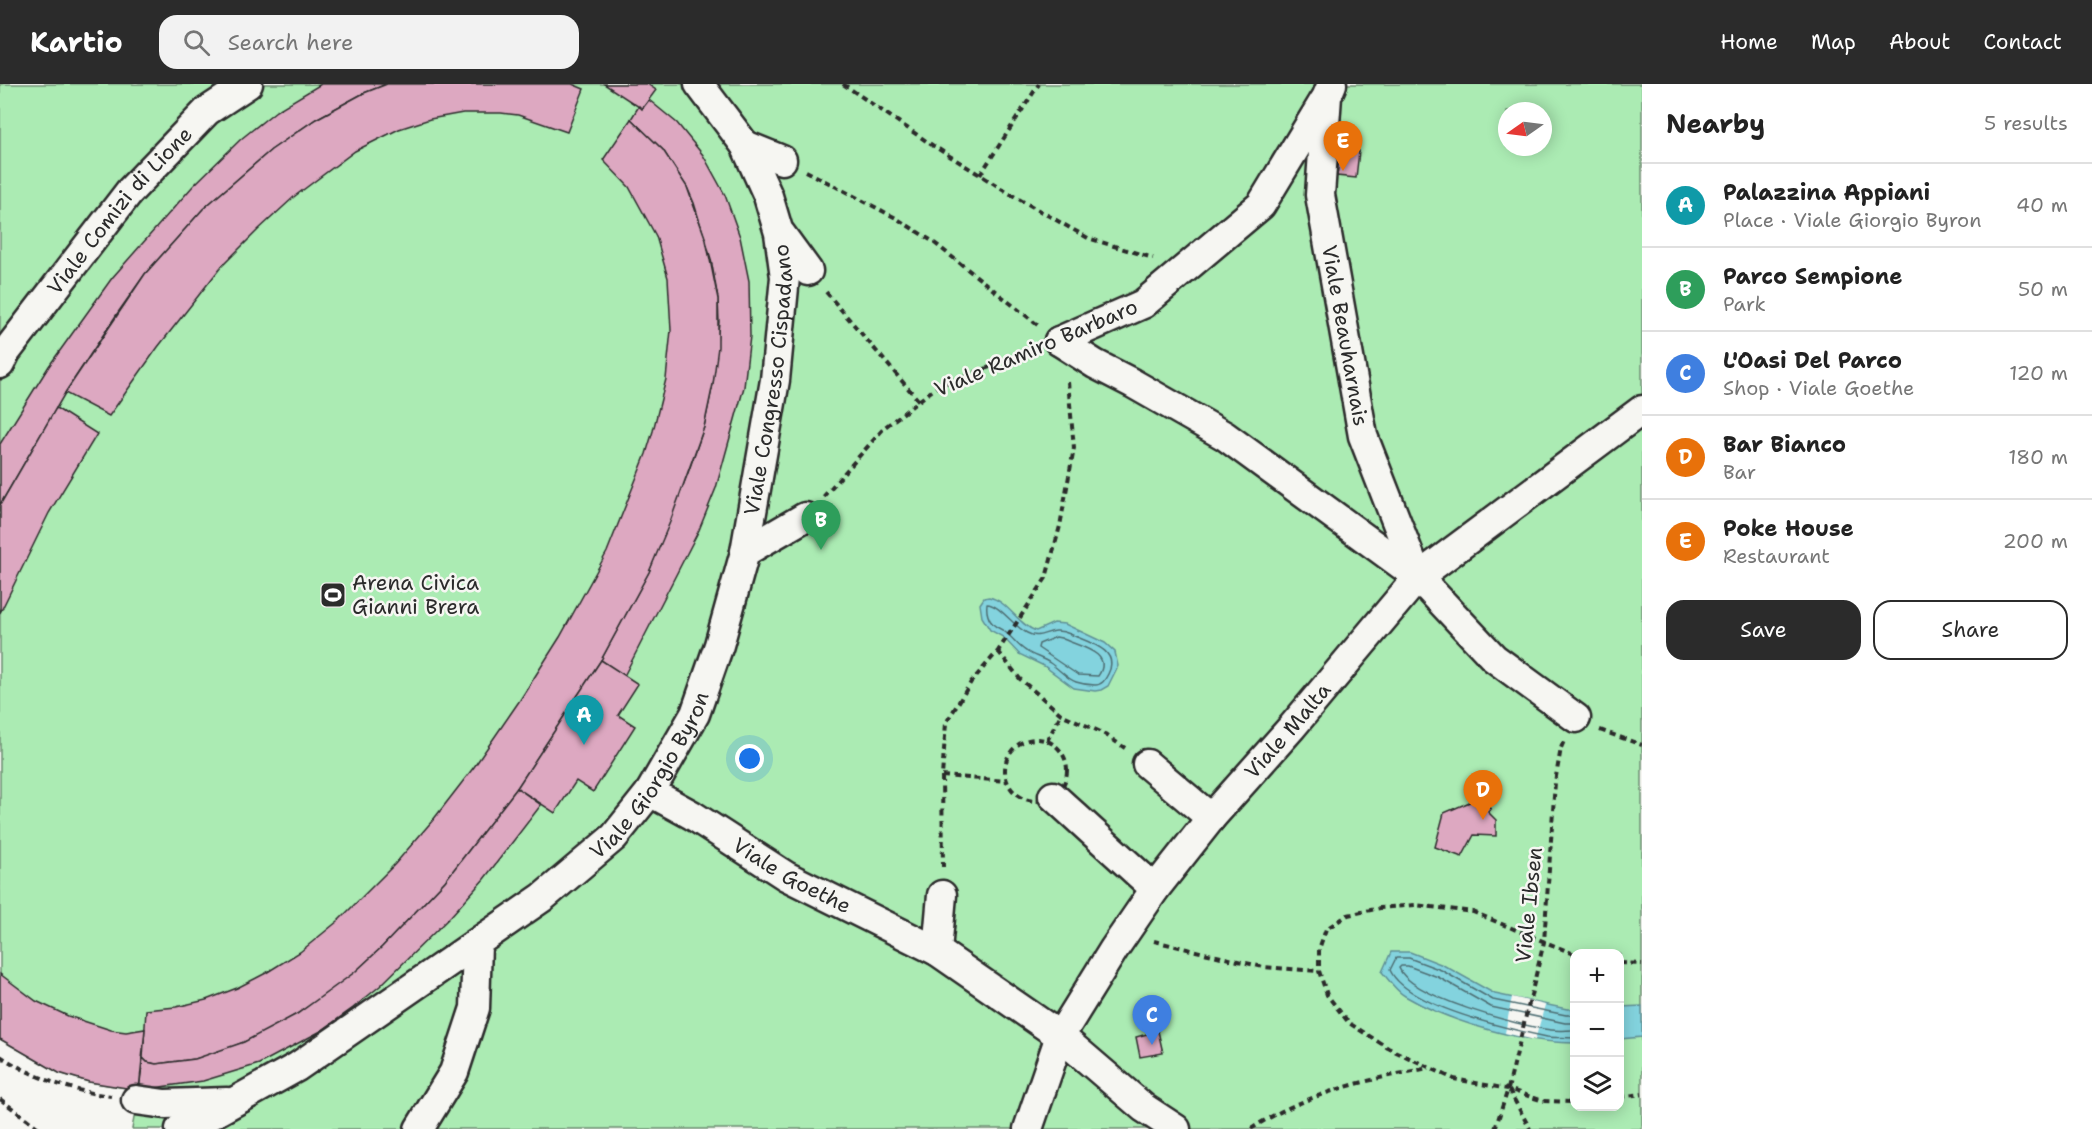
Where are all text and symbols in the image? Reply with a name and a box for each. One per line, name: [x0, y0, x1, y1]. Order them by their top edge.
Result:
search box: [159, 15, 579, 69]
text: Kartio: [30, 23, 123, 61]
icon: search: [180, 26, 213, 59]
text: Search here: [228, 28, 353, 57]
text: Home: [1720, 28, 1778, 56]
text: Map: [1811, 28, 1856, 56]
text: About: [1889, 28, 1950, 56]
text: Contact: [1983, 28, 2062, 56]
north arrow: [1498, 102, 1552, 156]
text: Nearby: [1666, 106, 1765, 141]
text: 5 results: [1984, 110, 2068, 136]
street label: Viale Comizi di Lione: [41, 120, 199, 301]
pin: E: [1324, 122, 1362, 171]
text: Palazzina Appiani: [1723, 178, 1930, 207]
text: A: [1678, 192, 1693, 218]
text: 40 m: [2016, 192, 2068, 218]
text: Place · Viale Giorgio Byron: [1723, 207, 1981, 233]
street label: Viale Congresso Cispadano: [738, 242, 800, 518]
street label: Viale Beauharnais: [1315, 243, 1375, 428]
text: Parco Sempione: [1723, 262, 1902, 291]
text: B: [1679, 276, 1692, 302]
text: 50 m: [2018, 276, 2068, 302]
text: Park: [1723, 291, 1766, 317]
street label: Viale Ramiro Barbaro: [930, 293, 1142, 403]
text: L'Oasi Del Parco: [1723, 346, 1902, 375]
text: C: [1679, 360, 1692, 386]
text: 120 m: [2009, 360, 2068, 386]
text: Shop · Viale Goethe: [1723, 375, 1914, 401]
text: Bar Bianco: [1723, 430, 1846, 459]
text: D: [1678, 444, 1693, 470]
text: 180 m: [2008, 444, 2068, 470]
text: Bar: [1723, 459, 1756, 485]
pin: B: [802, 500, 840, 550]
text: Poke House: [1723, 514, 1854, 543]
text: E: [1679, 528, 1692, 554]
text: 200 m: [2003, 528, 2068, 554]
text: Restaurant: [1723, 543, 1830, 569]
place label: Arena Civica Gianni Brera: [352, 569, 479, 621]
sports icon: Arena Civica Gianni Brera: [318, 580, 348, 610]
button: Save: [1666, 600, 1861, 660]
button: Share: [1873, 600, 2068, 660]
street label: Viale Malta: [1238, 677, 1337, 785]
street label: Viale Giorgio Byron: [584, 688, 716, 865]
pin: A: [564, 696, 604, 745]
your location: [735, 744, 764, 773]
pin: D: [1464, 770, 1502, 820]
street label: Viale Goethe: [727, 831, 856, 920]
street label: Viale Ibsen: [1509, 846, 1549, 964]
map controls: [1570, 949, 1624, 1111]
button: +: [1570, 949, 1624, 1003]
pin: C: [1132, 996, 1172, 1045]
button: −: [1570, 1003, 1624, 1057]
button: layers: [1570, 1057, 1624, 1111]

